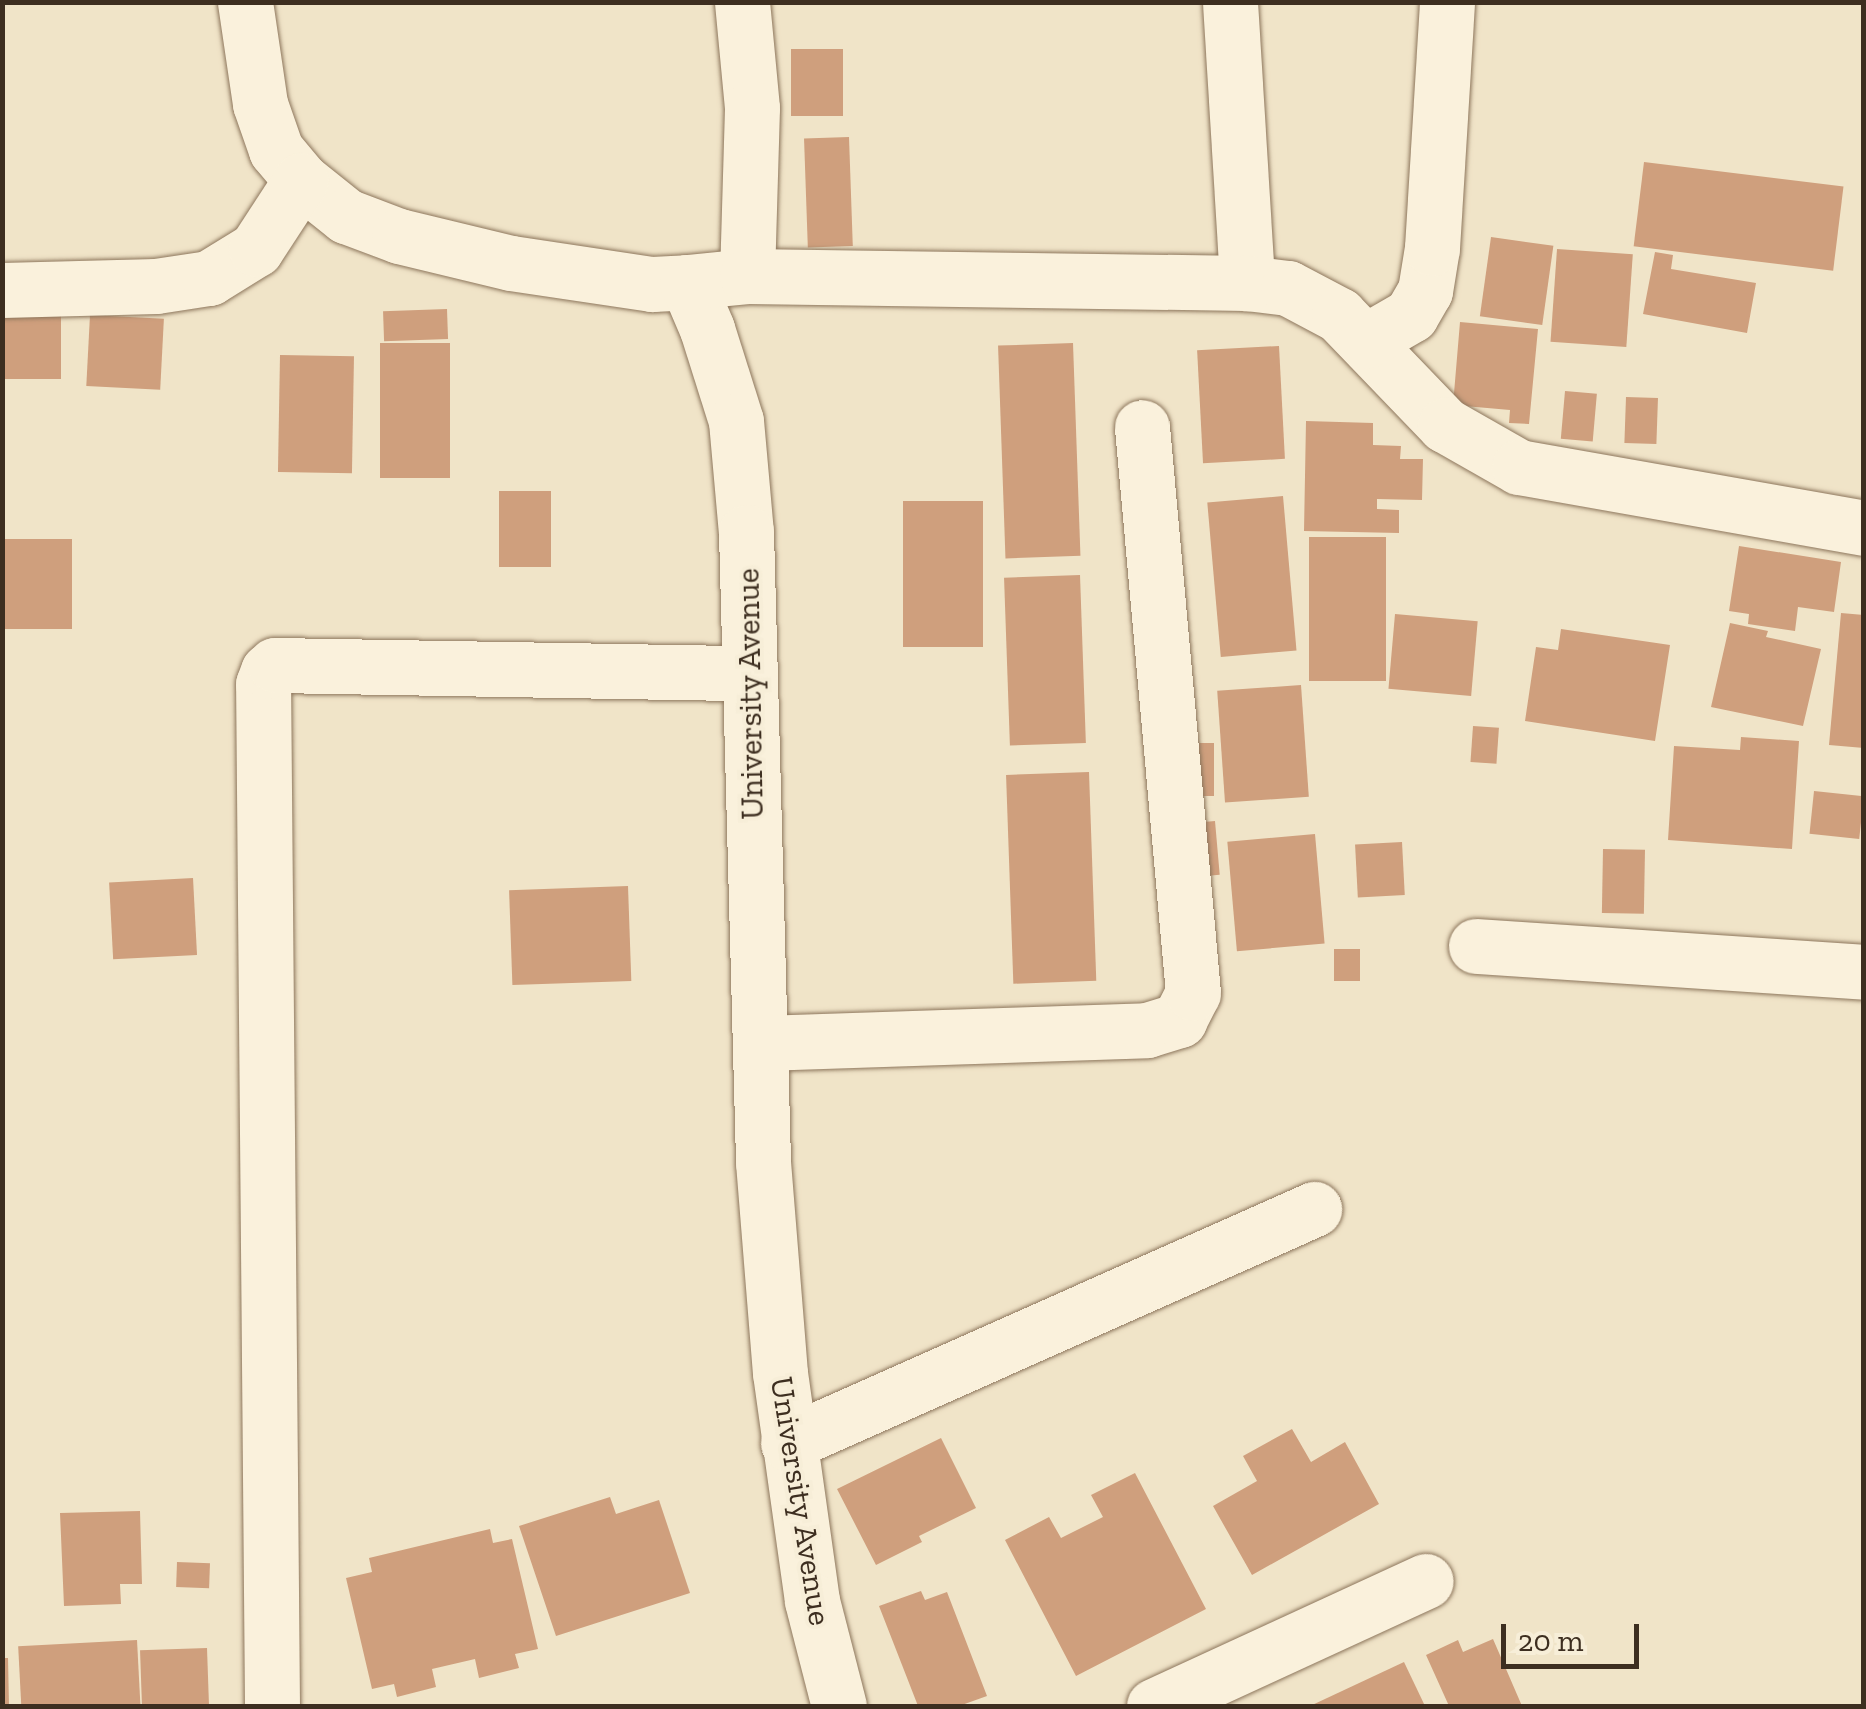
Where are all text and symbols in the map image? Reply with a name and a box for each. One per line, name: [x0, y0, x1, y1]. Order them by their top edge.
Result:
street label: University Avenue: [729, 567, 771, 821]
street label: University Avenue: [762, 1373, 840, 1629]
scale bar: [1506, 1604, 1644, 1666]
text: 20 m: [1518, 1623, 1583, 1659]

